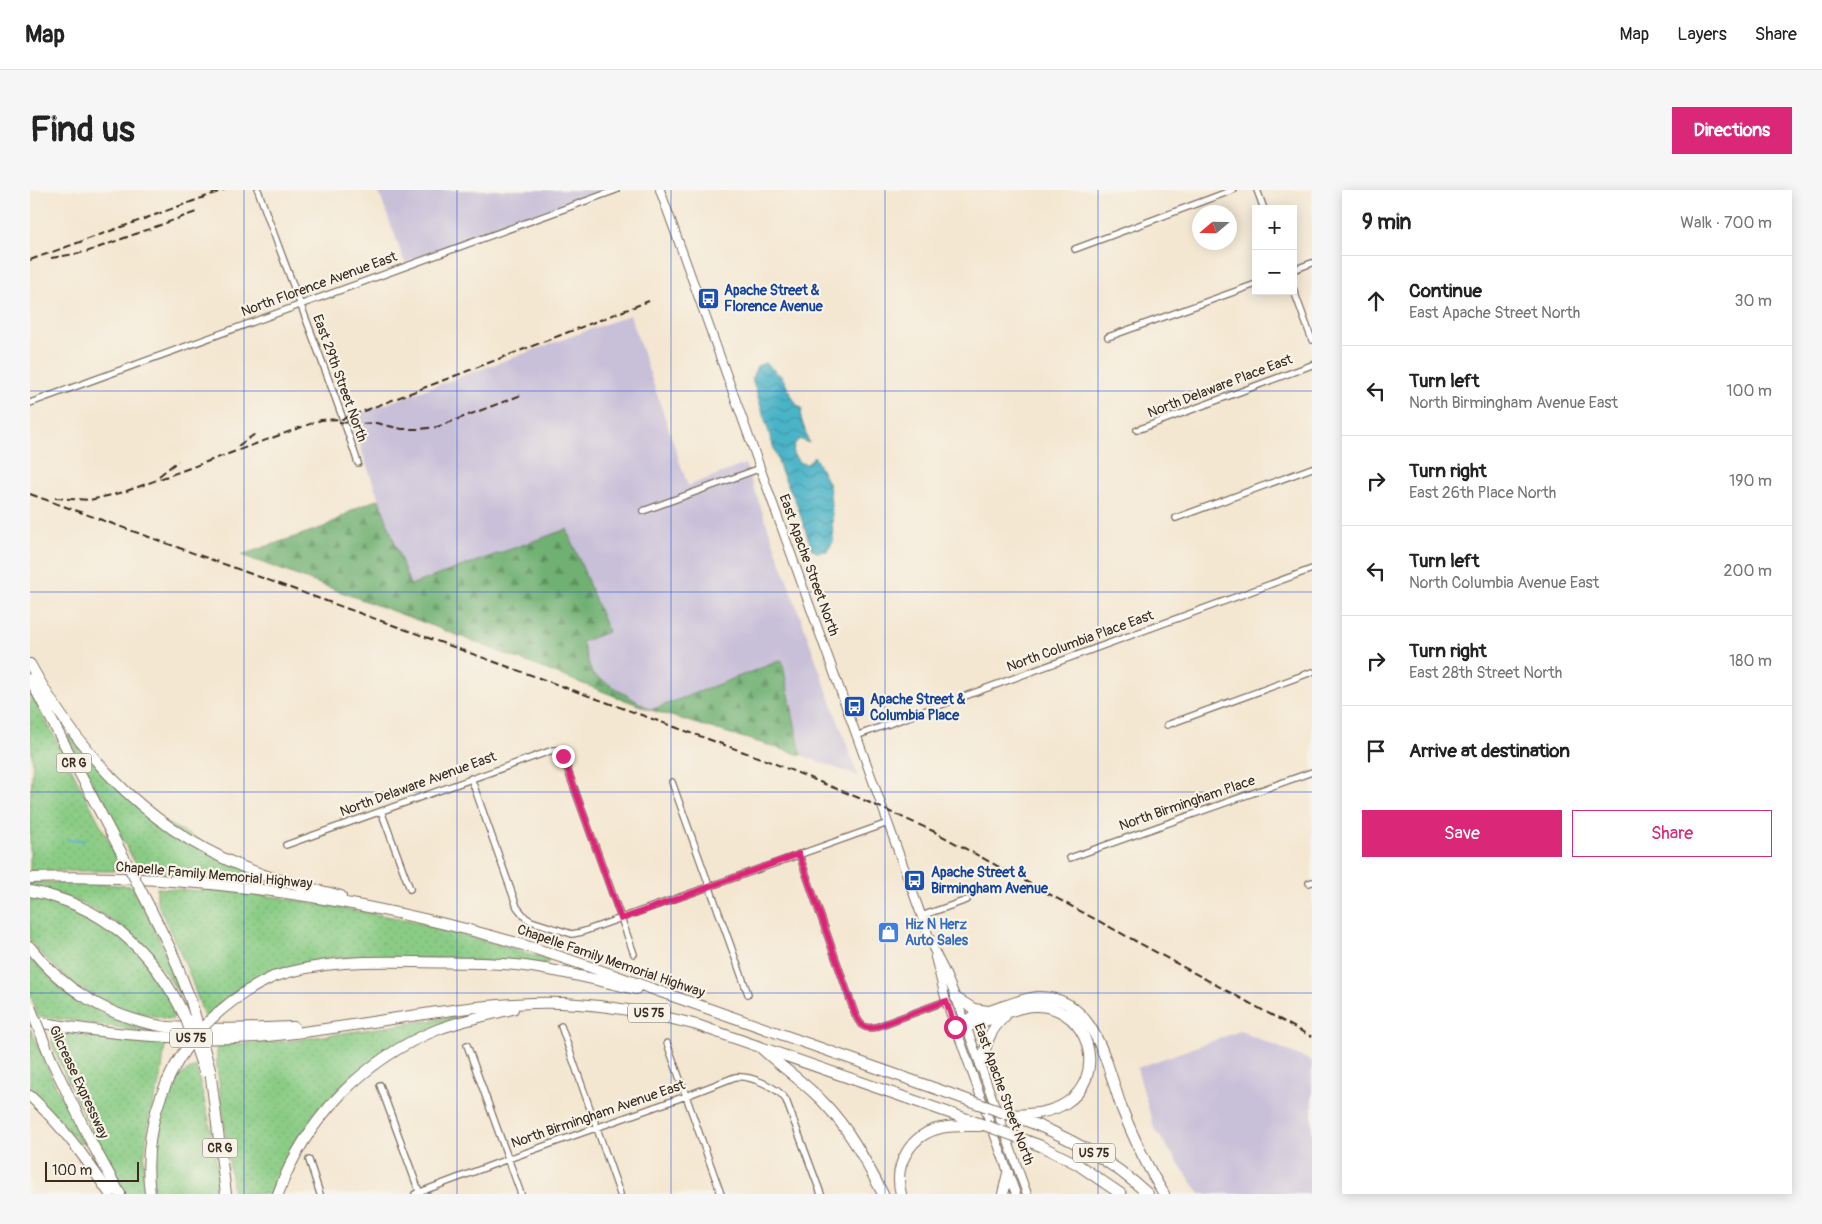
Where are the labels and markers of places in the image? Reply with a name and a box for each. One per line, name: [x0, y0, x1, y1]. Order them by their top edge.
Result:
place label: Apache Street & Florence Avenue: [724, 282, 824, 315]
bus stop icon: Apache Street & Florence Avenue: [696, 286, 720, 310]
place label: Apache Street & Columbia Place: [870, 691, 966, 724]
bus stop icon: Apache Street & Columbia Place: [842, 695, 866, 719]
place label: Apache Street & Birmingham Avenue: [931, 864, 1049, 897]
bus stop icon: Apache Street & Birmingham Avenue: [903, 868, 927, 892]
place label: Hiz N Herz Auto Sales: [905, 916, 969, 949]
shop icon: Hiz N Herz Auto Sales: [877, 920, 901, 944]

